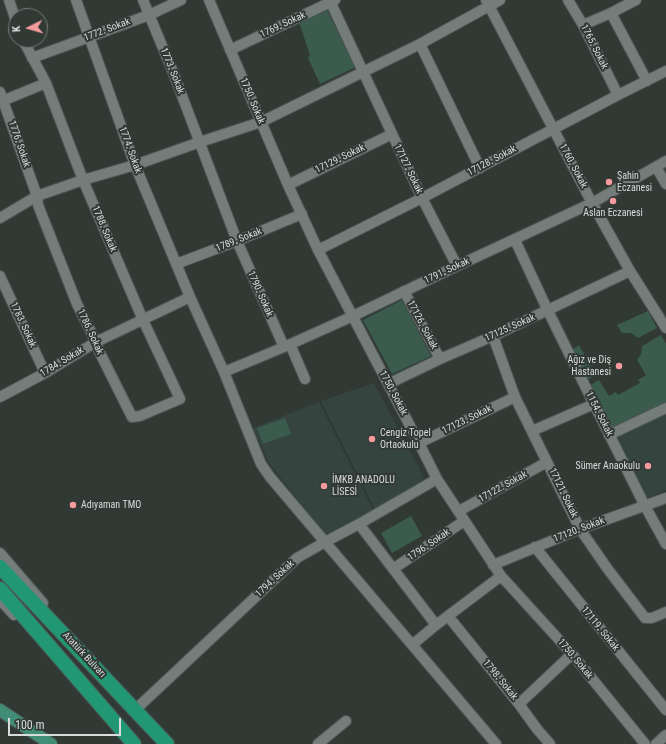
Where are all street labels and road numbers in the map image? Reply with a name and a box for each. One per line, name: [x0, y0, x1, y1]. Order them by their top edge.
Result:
street label: 1769. Sokak: [258, 9, 308, 41]
street label: 1772. Sokak: [82, 16, 132, 44]
street label: 1765. Sokak: [578, 23, 610, 71]
street label: 1773. Sokak: [157, 46, 187, 96]
street label: 1750. Sokak: [237, 76, 267, 126]
street label: 1776. Sokak: [5, 119, 33, 169]
street label: 1774. Sokak: [116, 125, 144, 175]
street label: 17129. Sokak: [313, 142, 367, 176]
street label: 17127. Sokak: [391, 142, 425, 196]
street label: 1760. Sokak: [556, 142, 590, 190]
street label: 17128. Sokak: [466, 143, 518, 179]
street label: 1788. Sokak: [89, 204, 119, 254]
street label: 1789. Sokak: [214, 225, 264, 255]
street label: 1791. Sokak: [422, 255, 472, 287]
street label: 1790. Sokak: [245, 269, 275, 319]
street label: 17126. Sokak: [404, 299, 440, 351]
street label: 1783. Sokak: [7, 300, 39, 350]
street label: 1786. Sokak: [74, 307, 106, 357]
street label: 17125. Sokak: [483, 312, 537, 344]
street label: 1784. Sokak: [38, 344, 86, 380]
street label: 1750. Sokak: [376, 369, 410, 417]
street label: 1154. Sokak: [583, 390, 615, 438]
street label: 17123. Sokak: [440, 403, 494, 437]
street label: 17121. Sokak: [546, 466, 580, 520]
street label: 17122. Sokak: [477, 469, 529, 505]
street label: 17120. Sokak: [552, 515, 606, 545]
street label: 1796. Sokak: [405, 526, 453, 564]
street label: 1794. Sokak: [253, 558, 297, 600]
street label: 17119. Sokak: [578, 604, 622, 654]
street label: Atatürk Bulvarı: [60, 630, 108, 680]
street label: 1750. Sokak: [555, 636, 595, 682]
street label: 1798. Sokak: [480, 657, 520, 703]

